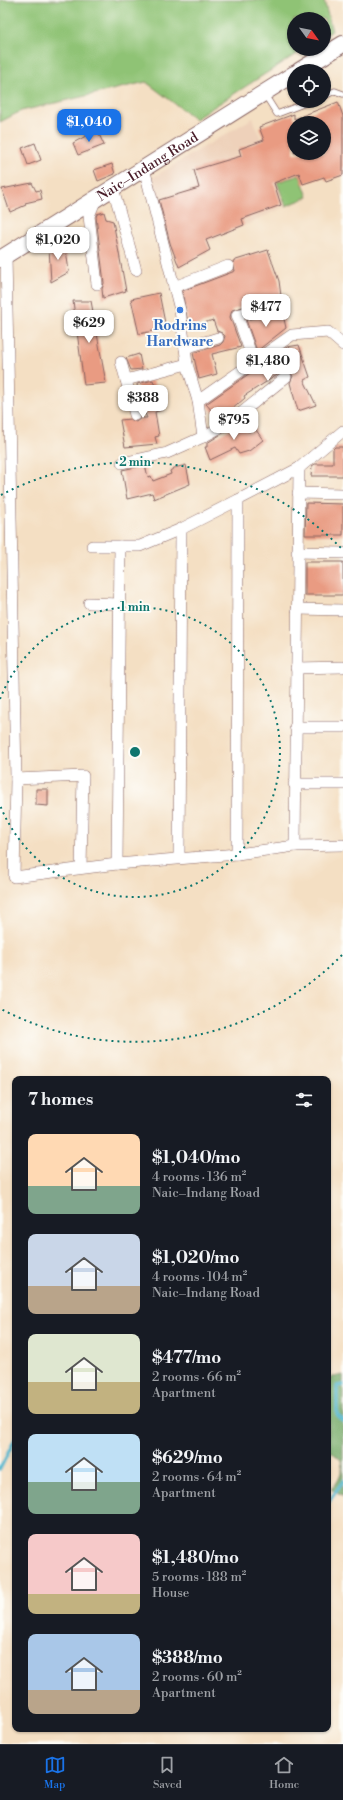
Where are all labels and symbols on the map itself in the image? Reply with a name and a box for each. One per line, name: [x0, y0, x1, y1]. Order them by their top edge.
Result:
north arrow: [287, 12, 331, 56]
pin: $1,040: [56, 109, 122, 143]
street label: Naic–Indang Road: [94, 129, 202, 206]
pin: $1,020: [25, 227, 91, 261]
pin: $477: [242, 294, 290, 328]
marker: Rodrins Hardware: [175, 305, 185, 315]
pin: $629: [65, 310, 113, 344]
place label: Rodrins Hardware: [147, 317, 214, 351]
pin: $1,480: [235, 348, 301, 382]
pin: $388: [119, 385, 167, 419]
pin: $795: [210, 407, 258, 441]
text: 2 min: [119, 455, 151, 470]
text: 1 min: [120, 600, 151, 615]
centre of rings: [128, 745, 142, 759]

